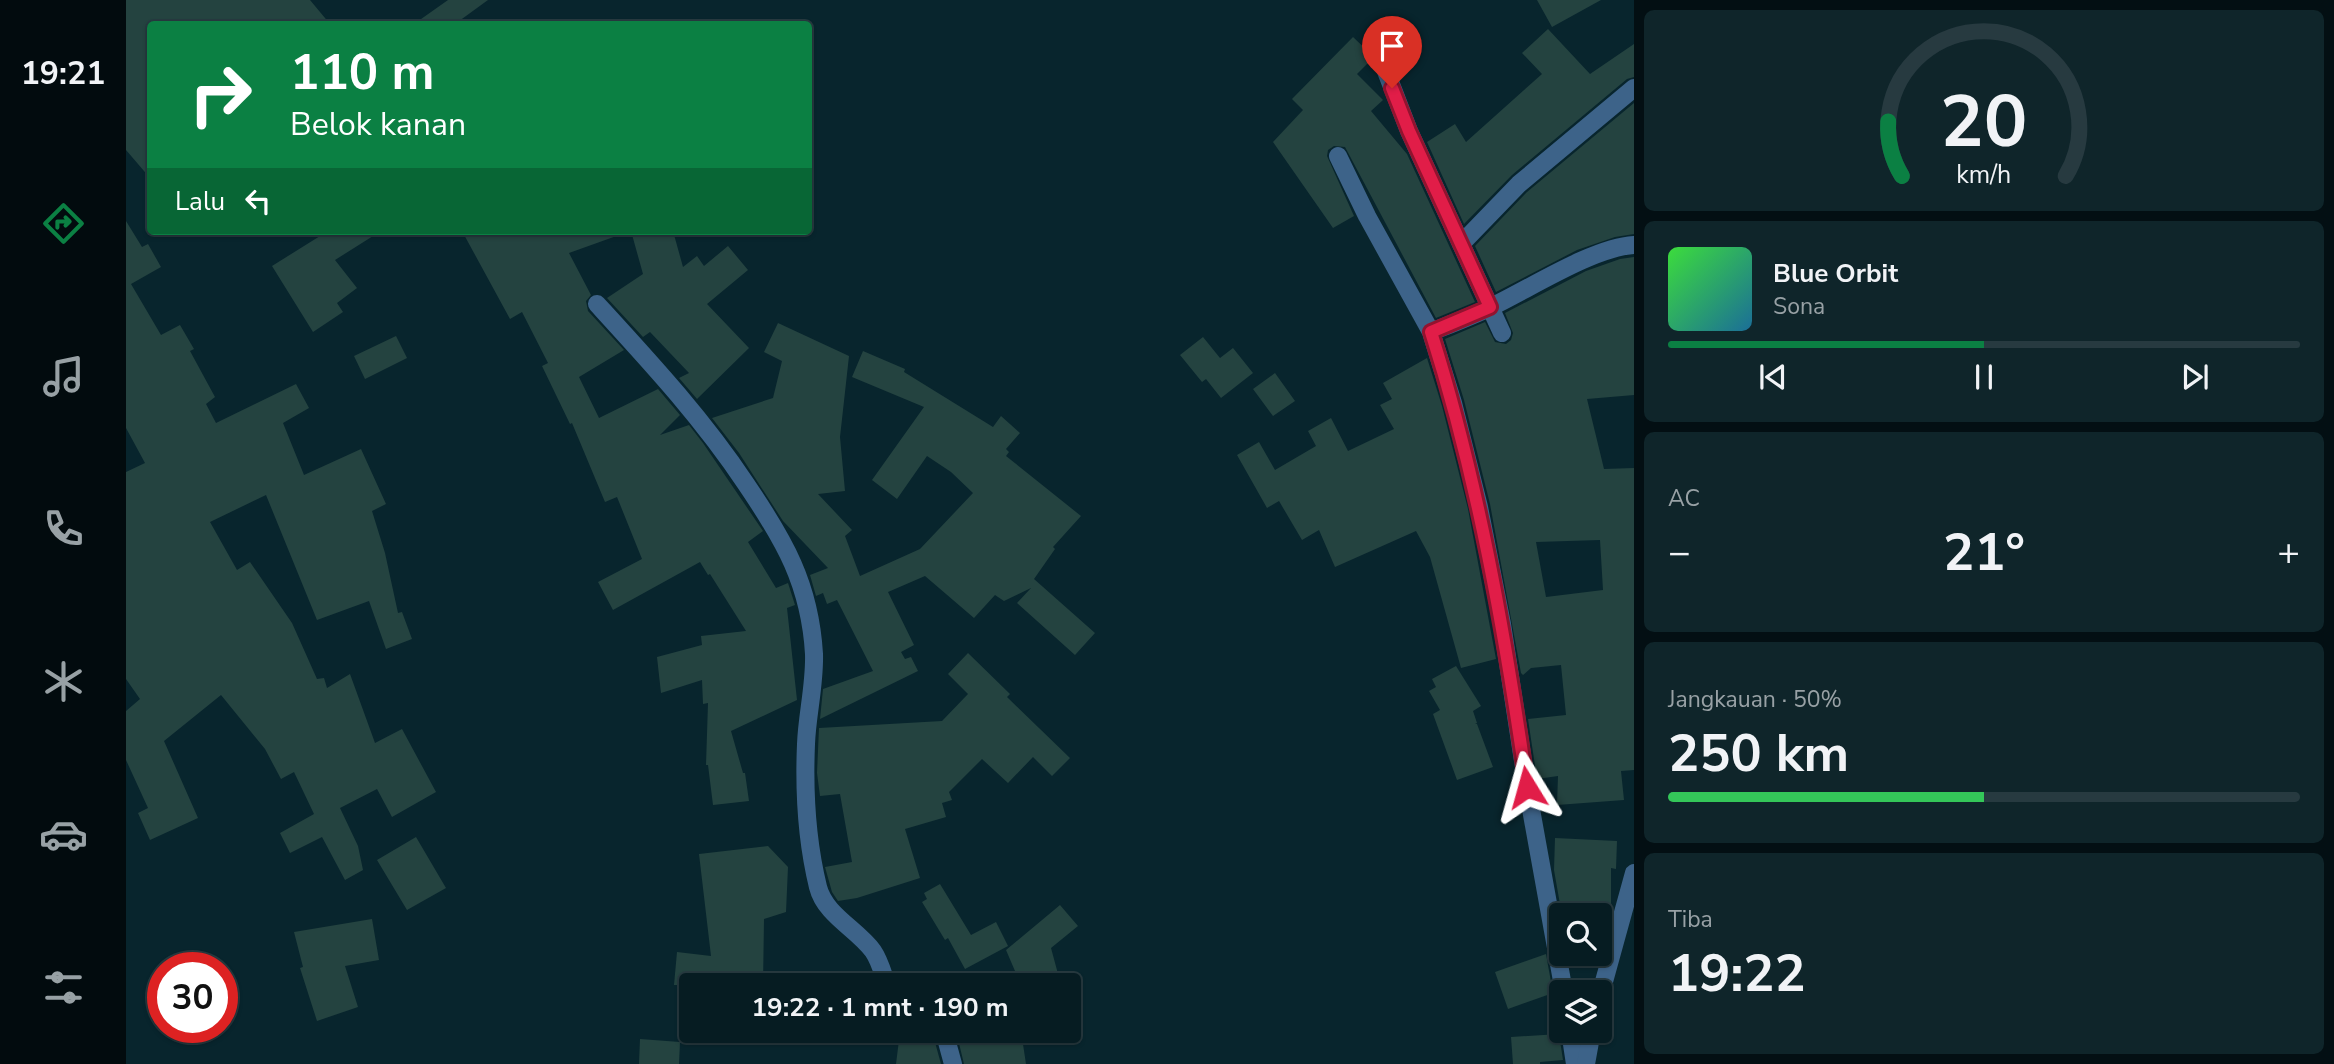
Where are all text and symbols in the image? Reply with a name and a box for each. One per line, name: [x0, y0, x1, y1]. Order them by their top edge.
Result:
pin: [1362, 16, 1422, 88]
icon: arrive: [1373, 27, 1411, 65]
text: 110 m: [290, 39, 434, 106]
icon: right: [175, 49, 266, 140]
text: 19:21: [21, 52, 105, 95]
text: 20: [1940, 73, 2028, 173]
text: Belok kanan: [290, 103, 466, 146]
text: km/h: [1956, 158, 2012, 192]
icon: left: [239, 182, 277, 220]
text: Lalu: [175, 184, 225, 219]
icon: directions: [39, 199, 88, 248]
text: Blue Orbit: [1773, 256, 1898, 291]
text: Sona: [1773, 291, 1825, 322]
icon: music: [39, 352, 88, 401]
icon: previous: [1754, 358, 1792, 396]
icon: pause: [1965, 358, 2003, 396]
icon: next: [2176, 358, 2214, 396]
text: AC: [1668, 483, 1700, 514]
icon: phone: [39, 504, 88, 553]
text: 21°: [1943, 517, 2025, 588]
text: −: [1668, 527, 1691, 578]
text: +: [2277, 527, 2300, 578]
icon: climate: [39, 657, 88, 706]
text: Jangkauan · 50%: [1668, 684, 1842, 715]
text: 250 km: [1668, 718, 1849, 789]
position arrow: [1490, 750, 1564, 824]
icon: car: [39, 810, 88, 859]
map controls: [1549, 903, 1612, 1043]
button: search: [1549, 903, 1612, 966]
text: Tiba: [1668, 904, 1713, 935]
text: 19:22: [1668, 938, 1806, 1009]
speed limit sign: 30: [147, 952, 238, 1043]
icon: filters: [39, 963, 88, 1012]
button: layers: [1549, 980, 1612, 1043]
text: 19:22 · 1 mnt · 190 m: [751, 990, 1009, 1025]

